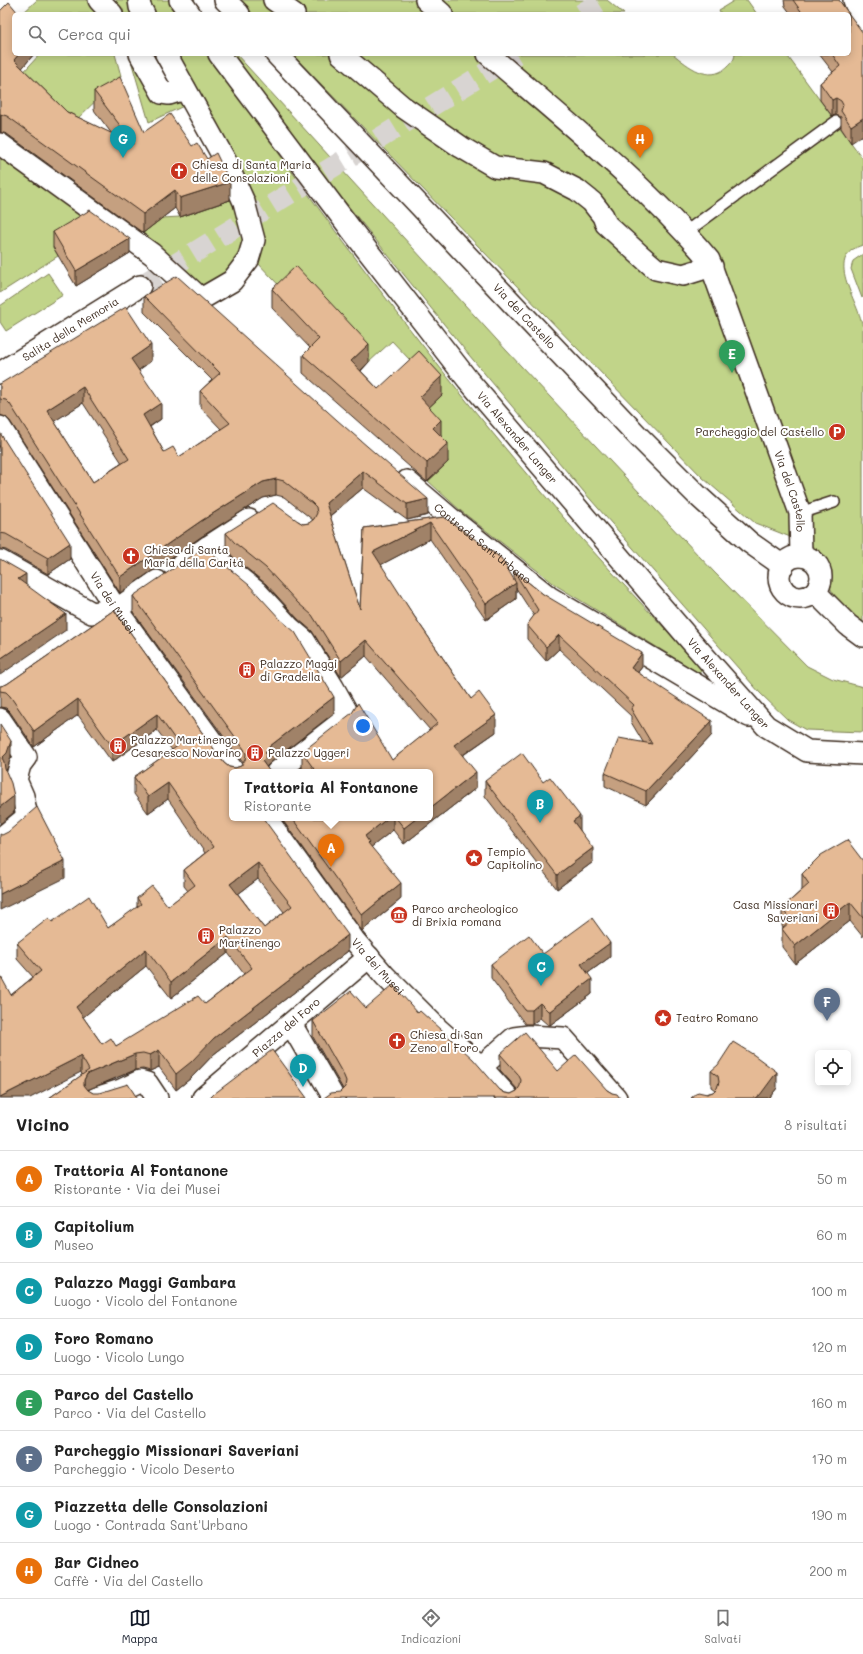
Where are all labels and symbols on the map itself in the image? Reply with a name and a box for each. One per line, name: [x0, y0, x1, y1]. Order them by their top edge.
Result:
pin: G: [110, 125, 136, 158]
pin: H: [627, 125, 653, 158]
place label: Chiesa di Santa Maria delle Consolazioni: [192, 157, 312, 185]
church icon: Chiesa di Santa Maria delle Consolazioni: [169, 161, 189, 181]
street label: Via del Castello: [490, 280, 560, 352]
street label: Salita della Memoria: [19, 293, 121, 364]
pin: E: [719, 340, 745, 373]
street label: Via Alexander Langer: [474, 388, 561, 487]
parking icon: Parcheggio del Castello: [827, 422, 847, 442]
place label: Parcheggio del Castello: [695, 424, 824, 439]
street label: Via del Castello: [771, 448, 808, 533]
street label: Contrada Sant'Urbano: [431, 499, 535, 587]
place label: Chiesa di Santa Maria della Carità: [144, 542, 244, 570]
church icon: Chiesa di Santa Maria della Carità: [121, 546, 141, 566]
street label: Via dei Musei: [87, 569, 140, 637]
street label: Via Alexander Langer: [684, 634, 773, 732]
place label: Palazzo Maggi di Gradella: [260, 656, 337, 684]
building icon: Palazzo Maggi di Gradella: [237, 660, 257, 680]
your location: [353, 716, 373, 736]
place label: Palazzo Martinengo Cesaresco Novarino: [131, 732, 241, 760]
building icon: Palazzo Martinengo Cesaresco Novarino: [108, 736, 128, 756]
building icon: Palazzo Uggeri: [245, 743, 265, 763]
place label: Palazzo Uggeri: [268, 745, 349, 760]
pin: B: [527, 790, 553, 823]
pin: A: [318, 834, 344, 867]
place label: Tempio Capitolino: [487, 844, 542, 872]
place icon: Tempio Capitolino: [464, 848, 484, 868]
place label: Casa Missionari Saveriani: [733, 897, 818, 925]
place label: Parco archeologico di Brixia romana: [412, 901, 518, 929]
building icon: Casa Missionari Saveriani: [821, 901, 841, 921]
museum icon: Parco archeologico di Brixia romana: [389, 905, 409, 925]
place label: Palazzo Martinengo: [219, 922, 281, 950]
building icon: Palazzo Martinengo: [196, 926, 216, 946]
street label: Via dei Musei: [348, 934, 408, 998]
pin: C: [528, 953, 554, 986]
pin: F: [814, 988, 840, 1021]
street label: Piazza del Foro: [249, 994, 323, 1060]
place icon: Teatro Romano: [653, 1008, 673, 1028]
place label: Teatro Romano: [676, 1010, 758, 1025]
place label: Chiesa di San Zeno al Foro: [410, 1027, 483, 1055]
church icon: Chiesa di San Zeno al Foro: [387, 1031, 407, 1051]
pin: D: [290, 1054, 316, 1087]

